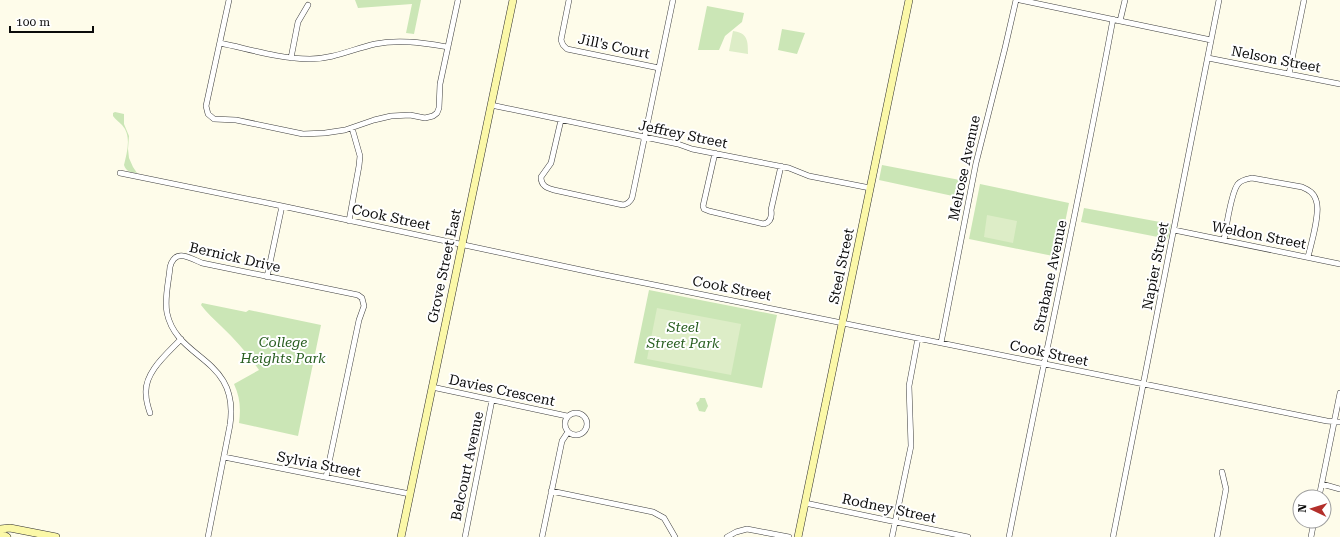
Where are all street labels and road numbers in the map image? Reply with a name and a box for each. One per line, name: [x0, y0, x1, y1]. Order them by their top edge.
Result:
street label: Jill's Court: [577, 31, 651, 61]
street label: Nelson Street: [1230, 42, 1322, 76]
street label: Melrose Avenue: [945, 114, 983, 222]
street label: Jeffrey Street: [637, 117, 729, 151]
street label: Cook Street: [350, 201, 432, 233]
street label: Grove Street East: [424, 208, 464, 324]
street label: Strabane Avenue: [1030, 218, 1070, 333]
street label: Weldon Street: [1210, 218, 1308, 252]
street label: Napier Street: [1139, 221, 1171, 311]
street label: Steel Street: [825, 227, 857, 305]
street label: Bernick Drive: [188, 239, 282, 275]
street label: Cook Street: [691, 273, 773, 303]
street label: Cook Street: [1008, 337, 1090, 369]
street label: Davies Crescent: [447, 371, 557, 409]
street label: Belcourt Avenue: [448, 410, 486, 522]
street label: Sylvia Street: [276, 448, 362, 480]
street label: Rodney Street: [841, 490, 937, 526]

